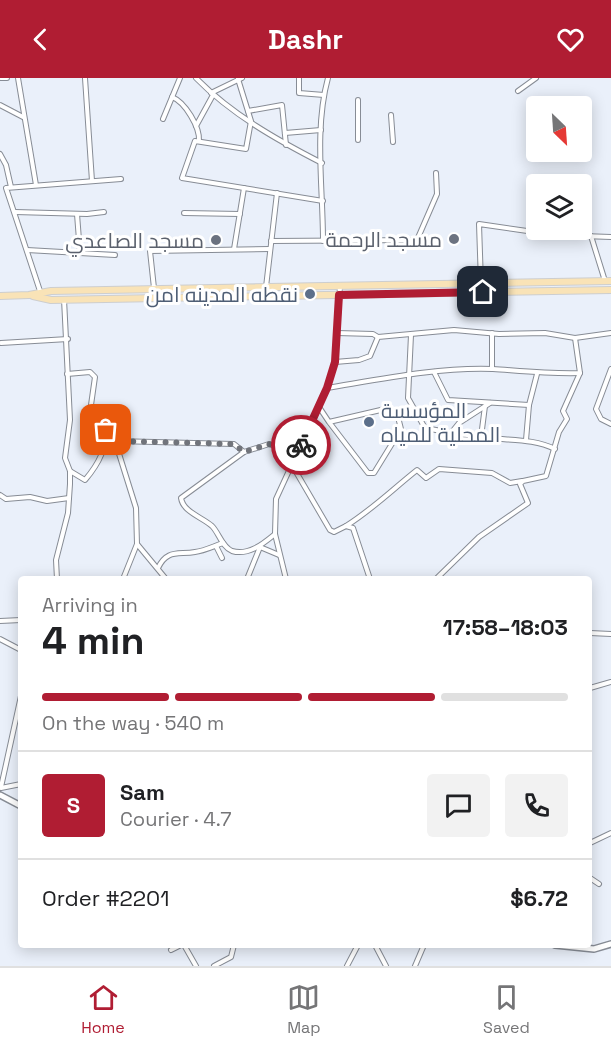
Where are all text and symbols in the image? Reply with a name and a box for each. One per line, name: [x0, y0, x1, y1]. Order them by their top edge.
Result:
text: Dashr: [268, 22, 343, 57]
icon: back: [24, 23, 57, 56]
icon: heart: [554, 23, 587, 56]
north arrow: [526, 96, 592, 162]
map controls: [526, 96, 592, 240]
button: layers: [526, 174, 592, 240]
place label: مسجد الرحمة: [325, 226, 442, 253]
place label: مسجد الصاعدي: [65, 227, 204, 257]
marker: مسجد الرحمة: [447, 232, 461, 246]
marker: مسجد الصاعدي: [209, 233, 223, 247]
pin: [457, 266, 508, 317]
icon: home: [466, 275, 499, 308]
place label: نقطه المدينه امن: [146, 281, 298, 308]
marker: نقطه المدينه امن: [303, 287, 317, 301]
place label: المؤسسة المحلية للمياه: [381, 397, 500, 448]
pin: [80, 404, 131, 455]
icon: bag: [89, 413, 122, 446]
courier: [271, 415, 331, 475]
marker: المؤسسة المحلية للمياه: [362, 415, 376, 429]
icon: bike: [285, 429, 318, 462]
text: Arriving in: [42, 592, 138, 618]
text: 17:58–18:03: [443, 613, 568, 641]
text: 4 min: [42, 616, 144, 665]
text: On the way · 540 m: [42, 710, 224, 736]
button: chat: [427, 774, 490, 837]
button: phone: [505, 774, 568, 837]
text: Sam: [120, 778, 165, 806]
text: S: [67, 791, 80, 819]
text: Courier · 4.7: [120, 806, 231, 832]
text: Order #2201: [42, 884, 169, 912]
text: $6.72: [510, 884, 568, 912]
tab: Home: [81, 981, 125, 1038]
tab: Map: [287, 981, 321, 1038]
tab: Saved: [483, 981, 530, 1038]

